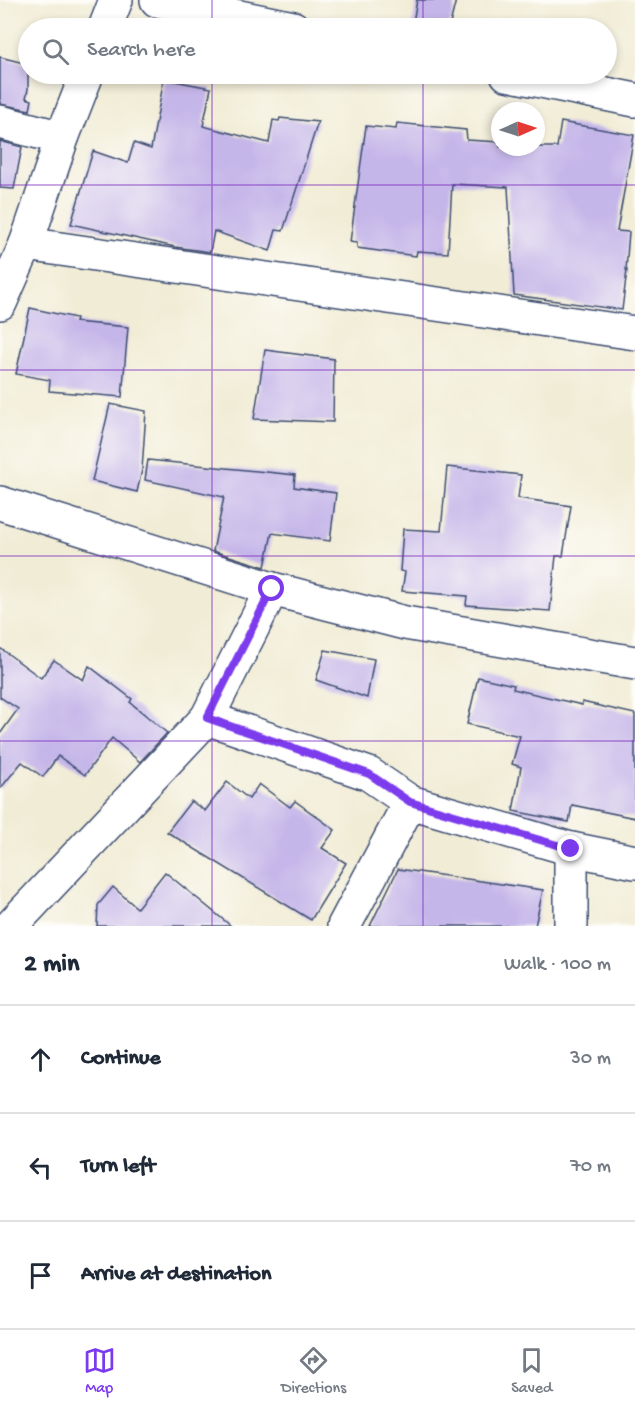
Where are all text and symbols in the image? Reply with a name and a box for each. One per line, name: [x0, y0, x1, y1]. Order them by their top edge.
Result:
search box: [18, 18, 617, 84]
icon: search: [39, 35, 72, 68]
text: Search here: [87, 38, 195, 64]
north arrow: [491, 102, 545, 156]
route start: [258, 575, 284, 601]
route end: [557, 835, 583, 861]
text: 2 min: [24, 950, 79, 981]
text: Walk · 100 m: [504, 954, 611, 977]
icon: ahead: [24, 1043, 57, 1076]
text: Continue: [81, 1046, 161, 1072]
text: 30 m: [570, 1048, 611, 1071]
icon: left: [24, 1151, 57, 1184]
text: Turn left: [81, 1154, 155, 1180]
text: 70 m: [570, 1156, 611, 1179]
icon: arrive: [24, 1259, 57, 1292]
text: Arrive at destination: [81, 1262, 271, 1288]
tab: Map: [83, 1344, 116, 1399]
tab: Directions: [281, 1344, 346, 1399]
tab: Saved: [511, 1344, 552, 1399]

